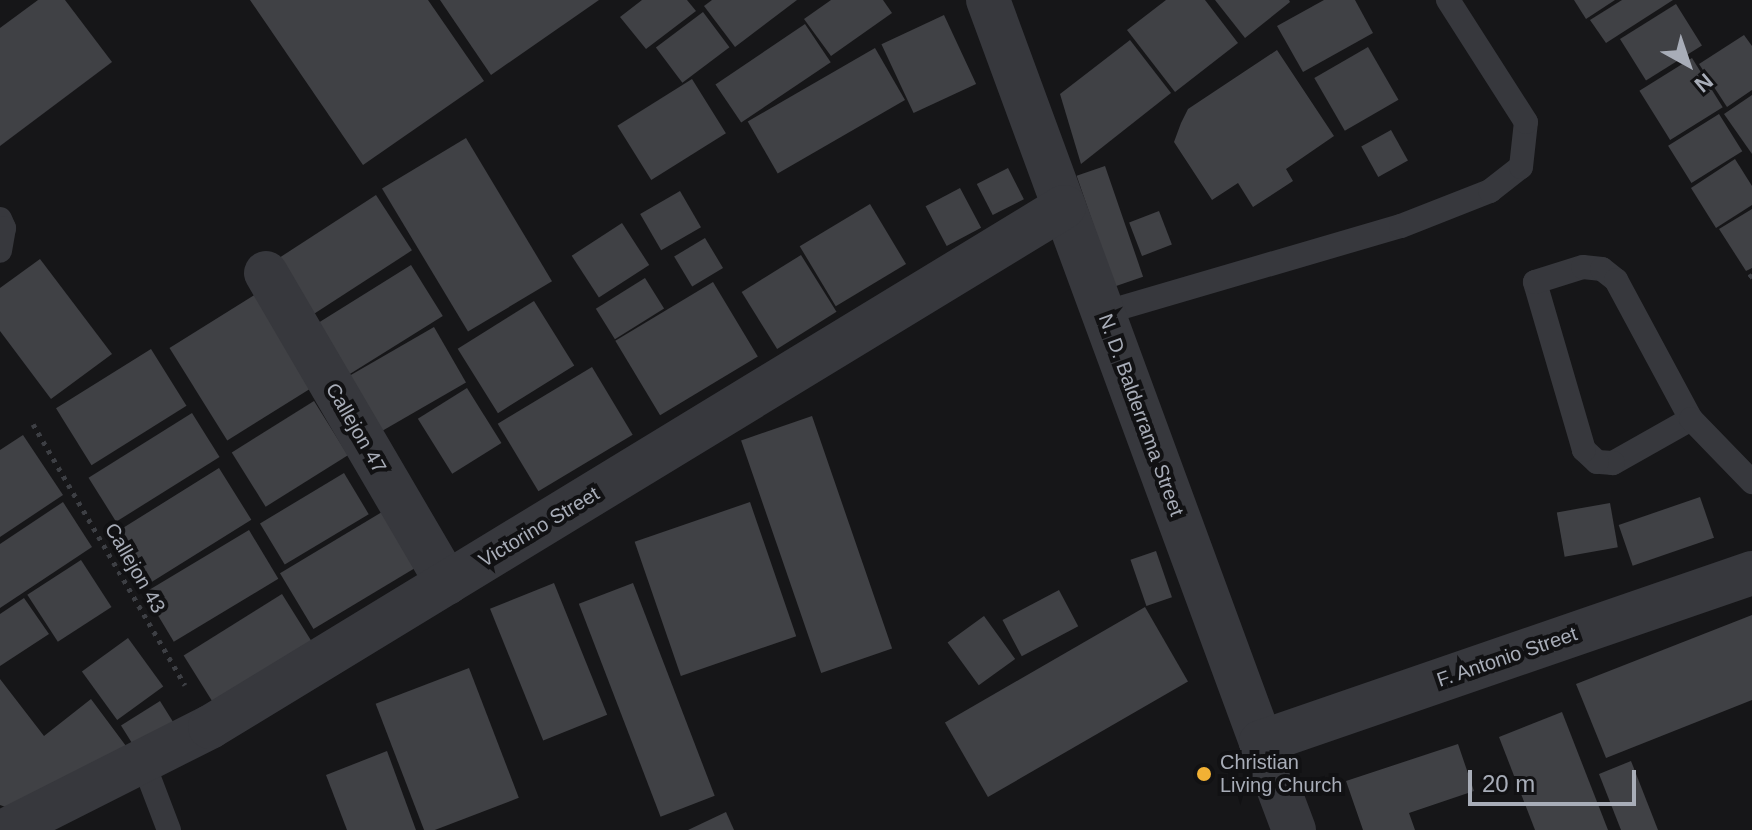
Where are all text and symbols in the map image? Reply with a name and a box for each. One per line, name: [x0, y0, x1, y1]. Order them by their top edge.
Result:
north arrow: [1648, 24, 1728, 104]
text: N: [1690, 68, 1718, 97]
street label: N. D. Balderrama Street: [1093, 311, 1189, 519]
street label: Callejon 47: [321, 379, 391, 477]
street label: Victorino Street: [474, 482, 604, 572]
street label: Callejon 43: [100, 519, 170, 617]
street label: F. Antonio Street: [1433, 622, 1581, 692]
place label: Christian Living Church: [1220, 750, 1342, 797]
scale bar: [1472, 754, 1640, 804]
marker: Christian Living Church: [1195, 765, 1213, 783]
text: 20 m: [1482, 770, 1535, 797]

